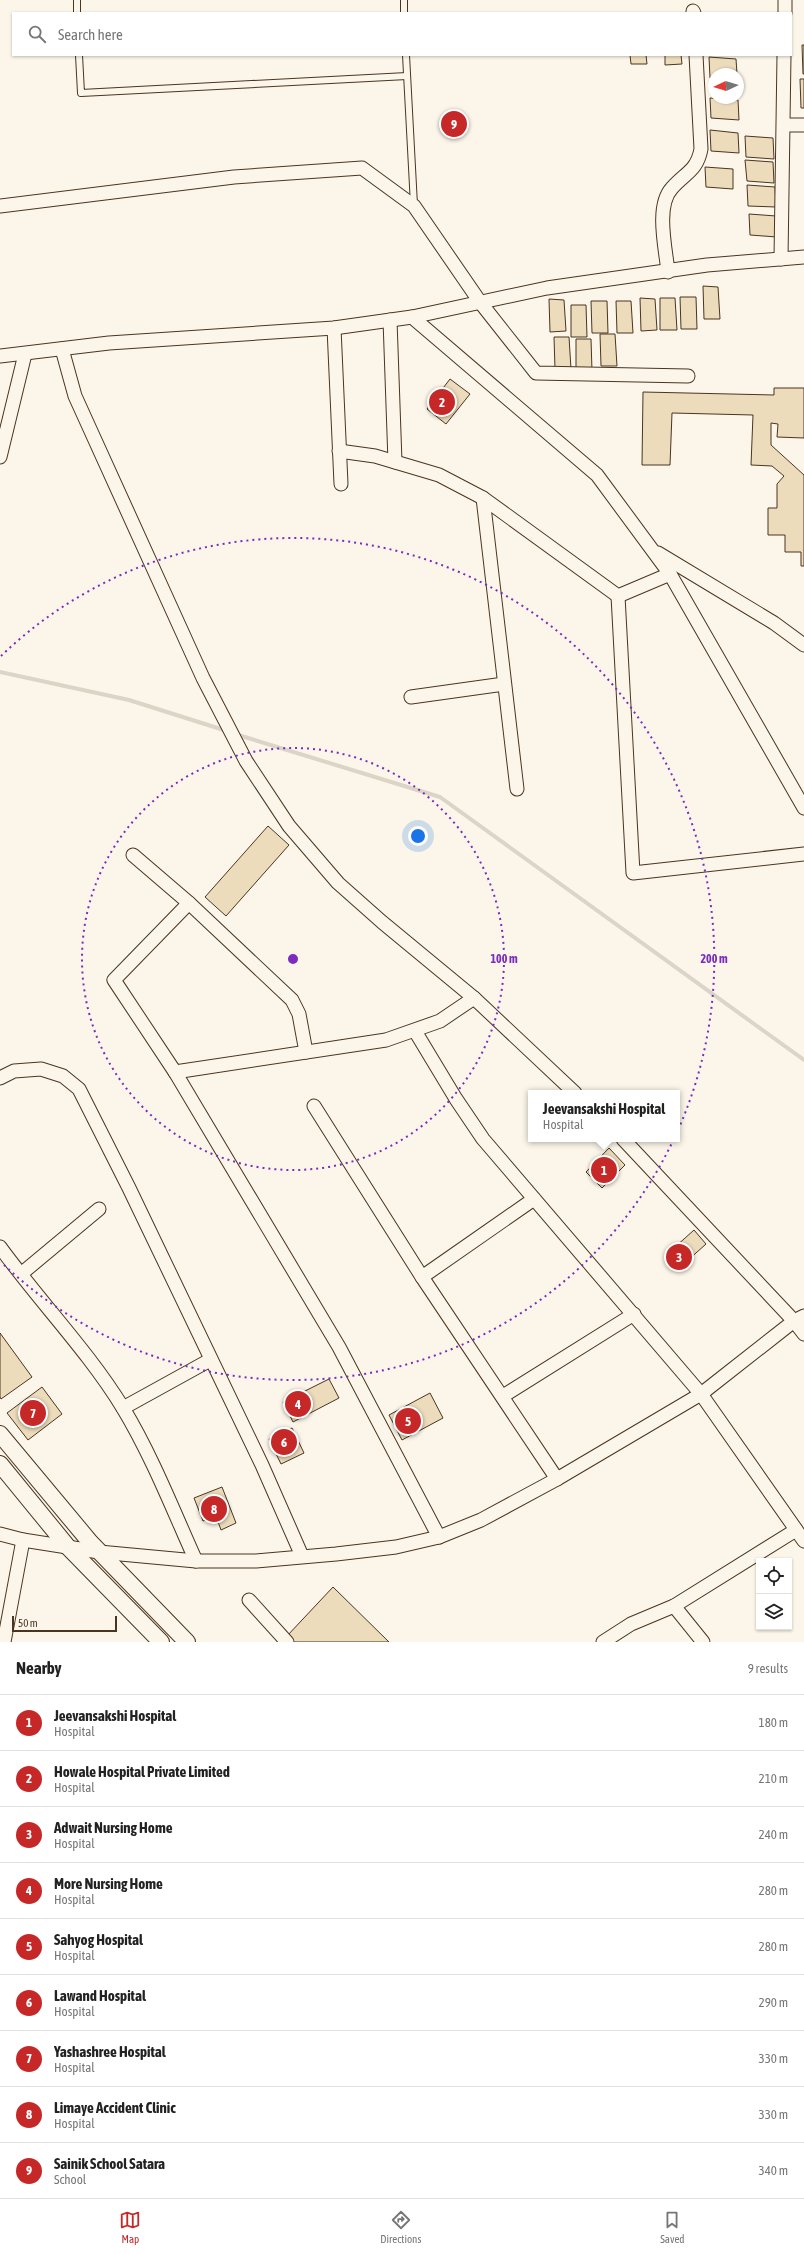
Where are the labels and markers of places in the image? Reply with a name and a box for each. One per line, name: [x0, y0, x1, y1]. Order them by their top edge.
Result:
pin: 9: [441, 109, 467, 139]
pin: 2: [429, 387, 455, 417]
centre of rings: [286, 952, 300, 966]
pin: 1: [591, 1155, 617, 1185]
pin: 3: [666, 1242, 692, 1272]
pin: 4: [285, 1389, 311, 1419]
pin: 7: [20, 1398, 46, 1428]
pin: 5: [395, 1406, 421, 1436]
pin: 6: [271, 1427, 297, 1457]
pin: 8: [201, 1494, 227, 1524]

